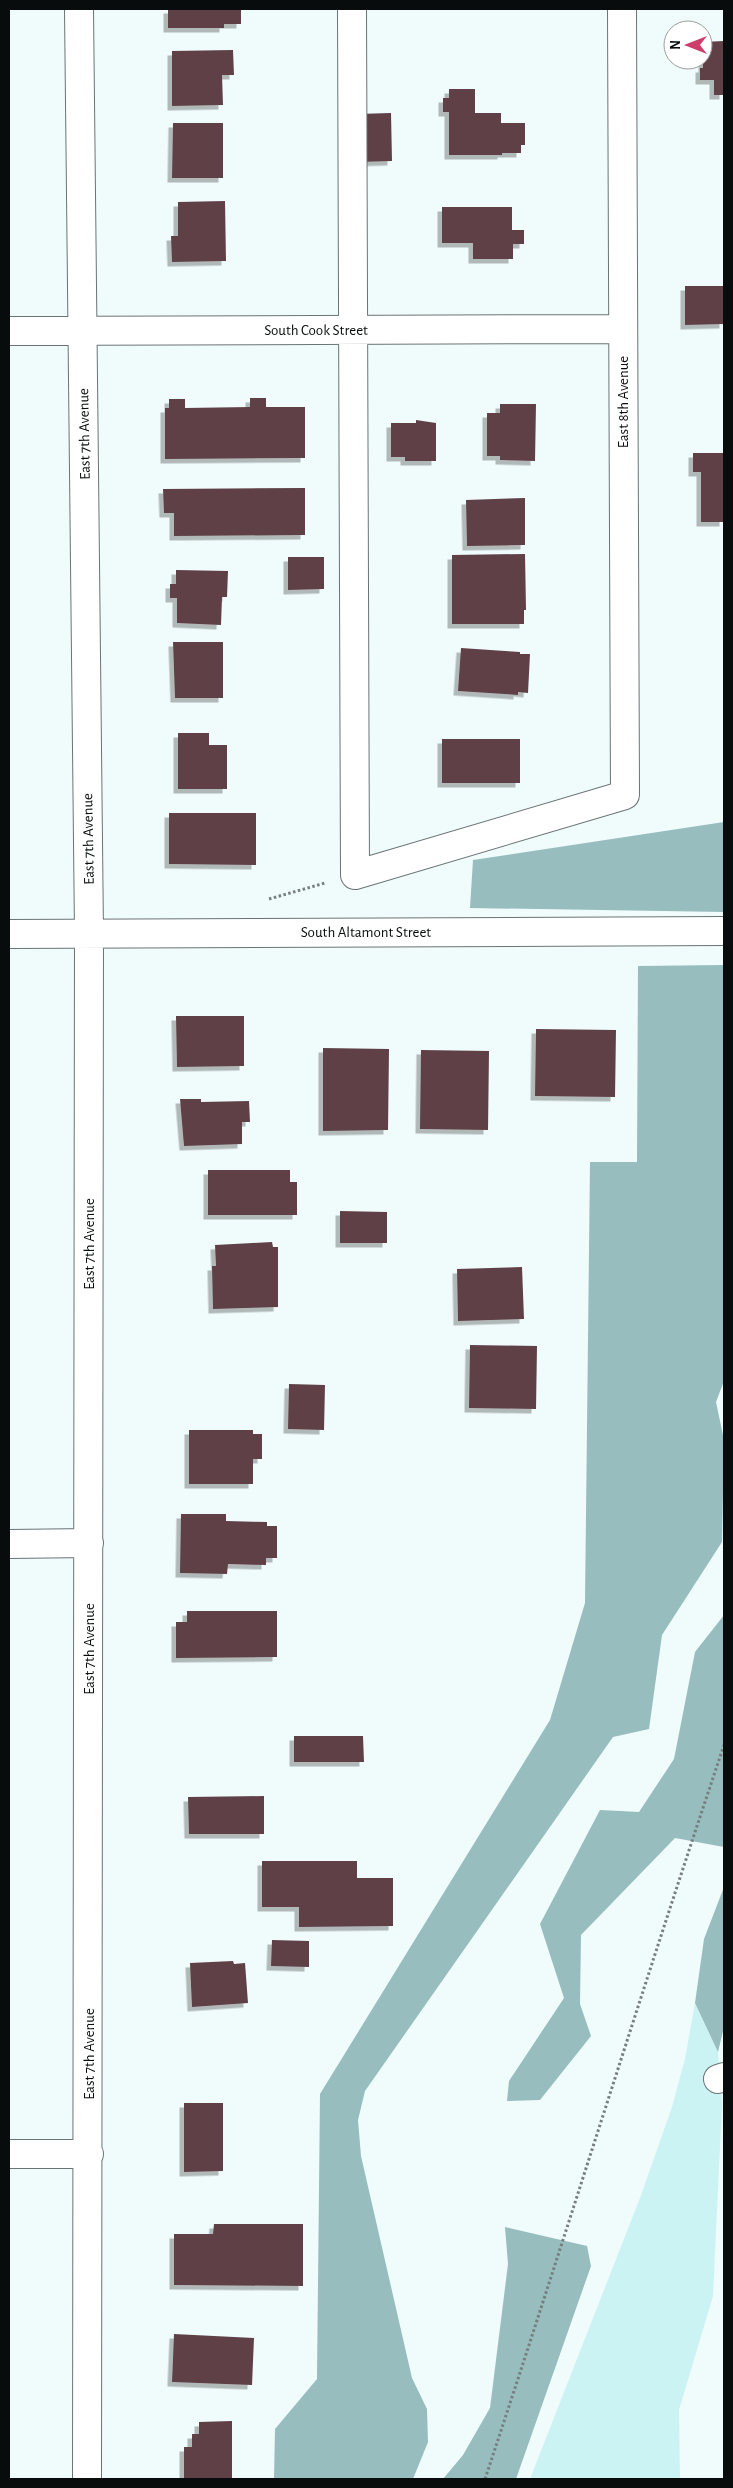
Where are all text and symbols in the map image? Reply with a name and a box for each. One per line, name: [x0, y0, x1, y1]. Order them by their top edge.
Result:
north arrow: [663, 20, 713, 70]
text: N: [669, 40, 683, 50]
street label: South Cook Street: [264, 323, 368, 338]
street label: East 8th Avenue: [616, 356, 631, 448]
street label: East 7th Avenue: [76, 388, 93, 480]
street label: East 7th Avenue: [80, 793, 97, 885]
street label: South Altamont Street: [301, 925, 431, 940]
street label: East 7th Avenue: [82, 1198, 97, 1290]
street label: East 7th Avenue: [82, 1603, 97, 1695]
street label: East 7th Avenue: [82, 2008, 97, 2100]

